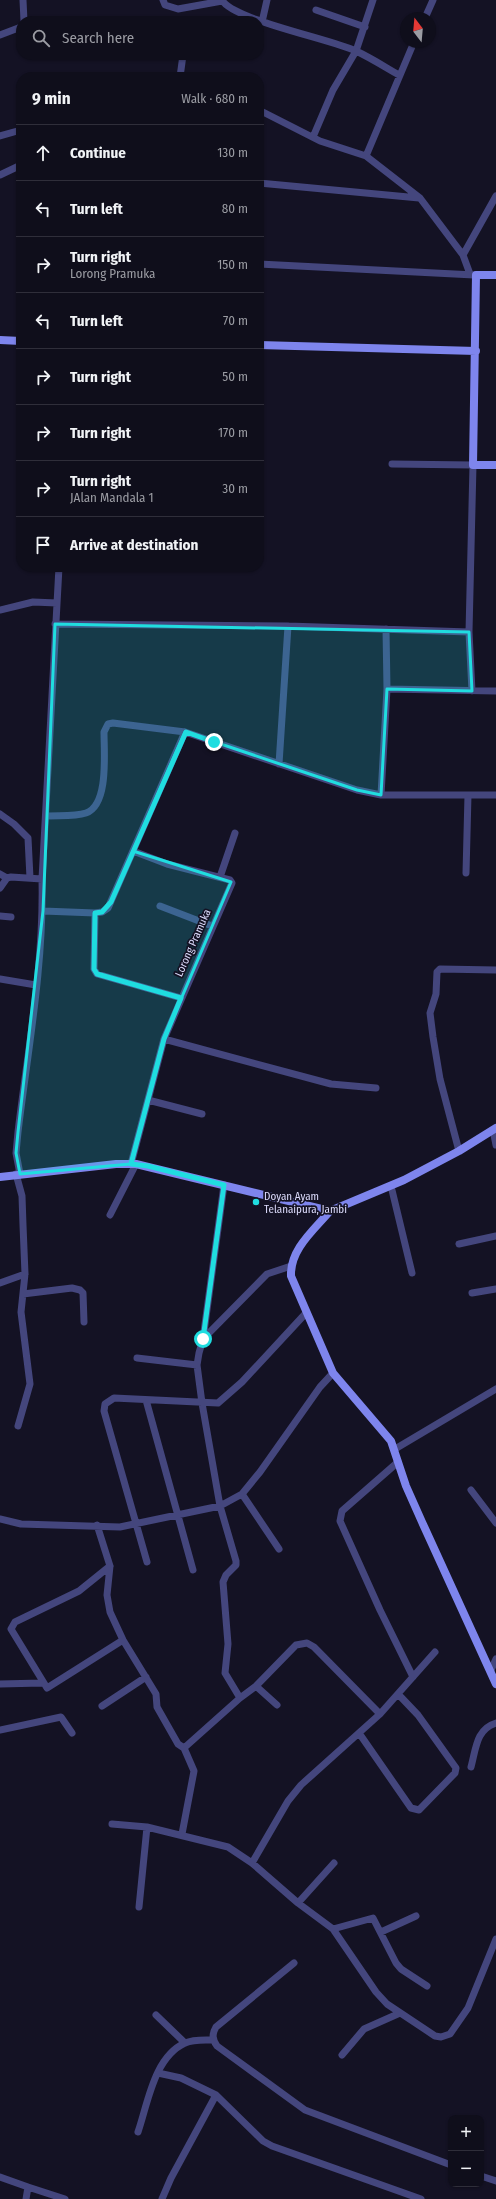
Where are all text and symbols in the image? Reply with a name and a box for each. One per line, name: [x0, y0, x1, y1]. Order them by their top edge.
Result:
north arrow: [400, 12, 436, 48]
search box: [16, 16, 264, 60]
icon: search: [30, 27, 52, 49]
text: Search here: [62, 29, 134, 47]
text: 9 min: [32, 88, 71, 109]
text: Walk · 680 m: [181, 91, 248, 106]
icon: ahead: [32, 142, 54, 164]
text: Continue: [70, 144, 126, 162]
text: 130 m: [217, 145, 248, 160]
icon: left: [32, 198, 54, 220]
text: Turn left: [70, 200, 123, 218]
text: 80 m: [222, 201, 248, 216]
text: Turn right: [70, 248, 131, 266]
icon: right: [32, 254, 54, 276]
text: 150 m: [217, 257, 248, 272]
text: Lorong Pramuka: [70, 266, 155, 281]
icon: left: [32, 310, 54, 332]
text: Turn left: [70, 312, 123, 330]
text: 70 m: [223, 313, 248, 328]
icon: right: [32, 366, 54, 388]
text: Turn right: [70, 368, 131, 386]
text: 50 m: [222, 369, 248, 384]
icon: right: [32, 422, 54, 444]
text: Turn right: [70, 424, 131, 442]
text: 170 m: [218, 425, 248, 440]
text: Turn right: [70, 472, 131, 490]
icon: right: [32, 478, 54, 500]
text: 30 m: [222, 481, 248, 496]
text: JAlan Mandala 1: [70, 490, 154, 505]
icon: arrive: [32, 534, 54, 556]
text: Arrive at destination: [70, 536, 198, 554]
route end: [205, 733, 223, 751]
street label: Lorong Pramuka: [172, 907, 214, 979]
place label: Doyan Ayam Telanaipura, Jambi: [264, 1190, 347, 1216]
marker: Doyan Ayam Telanaipura, Jambi: [251, 1197, 261, 1207]
route start: [194, 1330, 212, 1348]
map controls: [448, 2115, 484, 2187]
button: +: [448, 2115, 484, 2151]
button: −: [448, 2151, 484, 2187]

